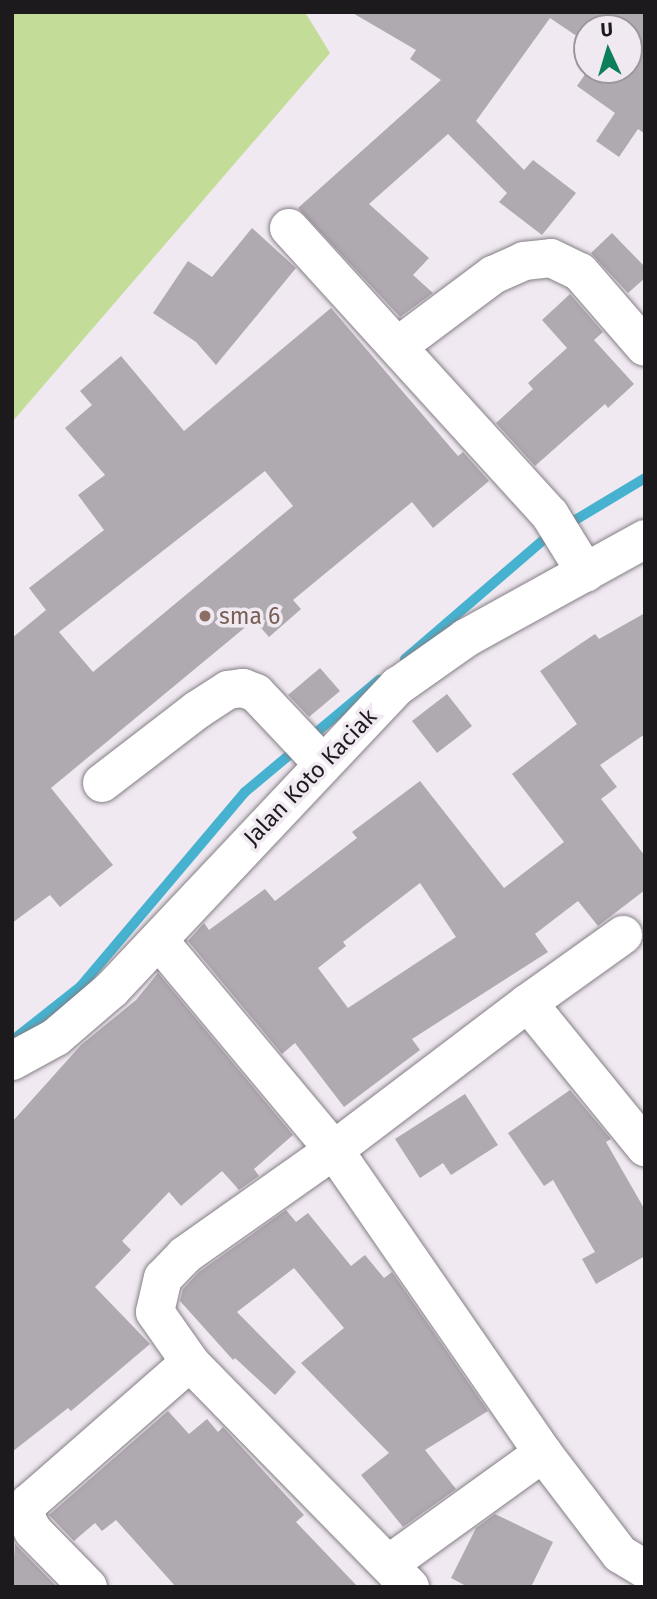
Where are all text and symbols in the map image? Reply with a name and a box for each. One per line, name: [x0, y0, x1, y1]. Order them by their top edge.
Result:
north arrow: [573, 14, 643, 84]
text: U: [600, 18, 614, 41]
place label: sma 6: [219, 602, 280, 630]
marker: sma 6: [197, 608, 213, 624]
street label: Jalan Koto Kaciak: [238, 703, 382, 851]

